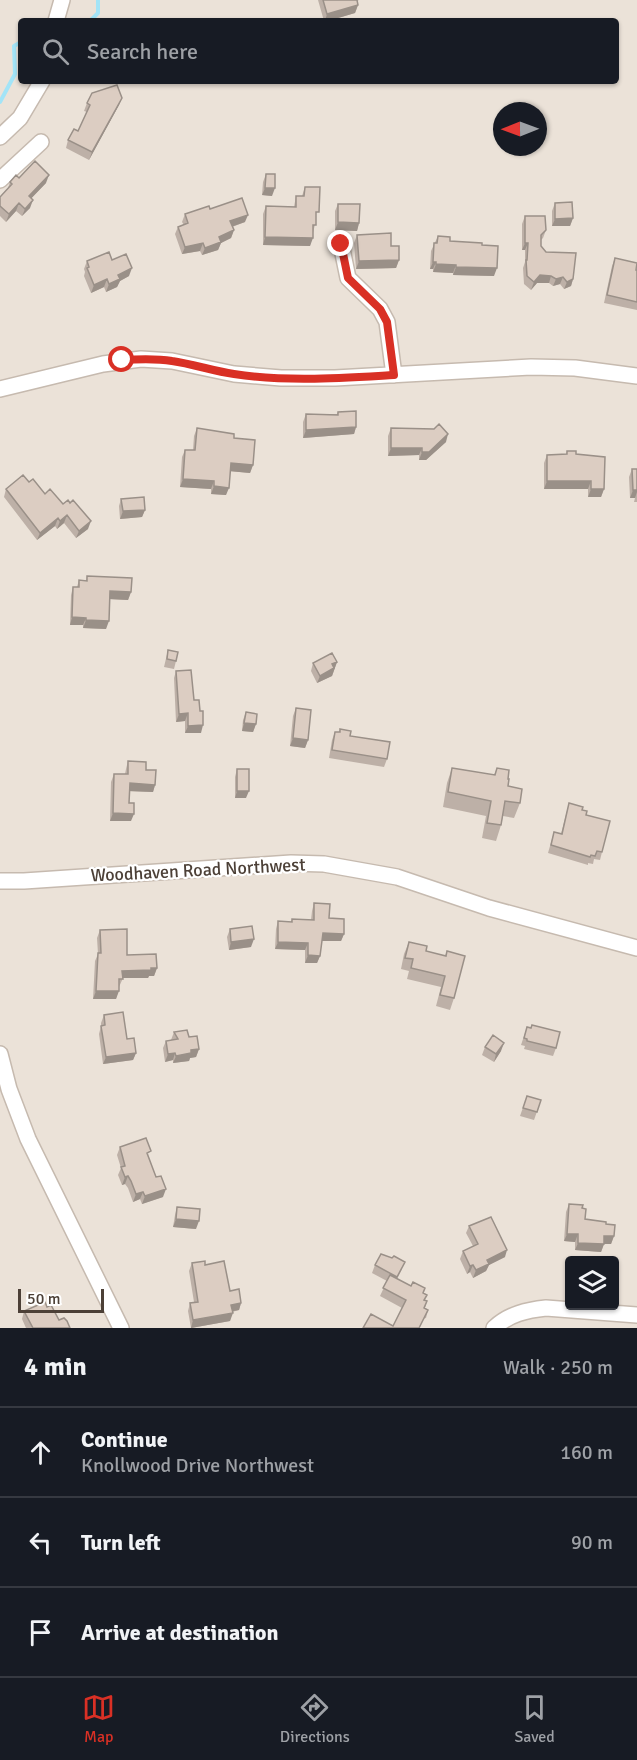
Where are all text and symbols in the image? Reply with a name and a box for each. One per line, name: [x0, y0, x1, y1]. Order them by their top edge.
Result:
search box: [18, 18, 619, 84]
icon: search: [39, 35, 72, 68]
text: Search here: [87, 38, 198, 65]
north arrow: [493, 102, 547, 156]
route end: [327, 230, 353, 256]
route start: [108, 346, 134, 372]
street label: Woodhaven Road Northwest: [90, 853, 306, 887]
map controls: [565, 1256, 619, 1310]
button: layers: [565, 1256, 619, 1310]
scale bar: [18, 1286, 104, 1314]
text: 50 m: [27, 1289, 61, 1309]
text: 4 min: [24, 1351, 87, 1383]
text: Walk · 250 m: [503, 1355, 613, 1380]
text: Continue: [81, 1426, 168, 1453]
icon: ahead: [24, 1436, 57, 1469]
text: 160 m: [560, 1440, 613, 1465]
text: Knollwood Drive Northwest: [81, 1453, 314, 1478]
icon: left: [24, 1526, 57, 1559]
text: Turn left: [81, 1529, 161, 1556]
text: 90 m: [571, 1530, 613, 1555]
icon: arrive: [24, 1616, 57, 1649]
text: Arrive at destination: [81, 1619, 278, 1646]
tab: Map: [82, 1691, 115, 1747]
tab: Directions: [280, 1691, 350, 1747]
tab: Saved: [514, 1691, 555, 1747]

